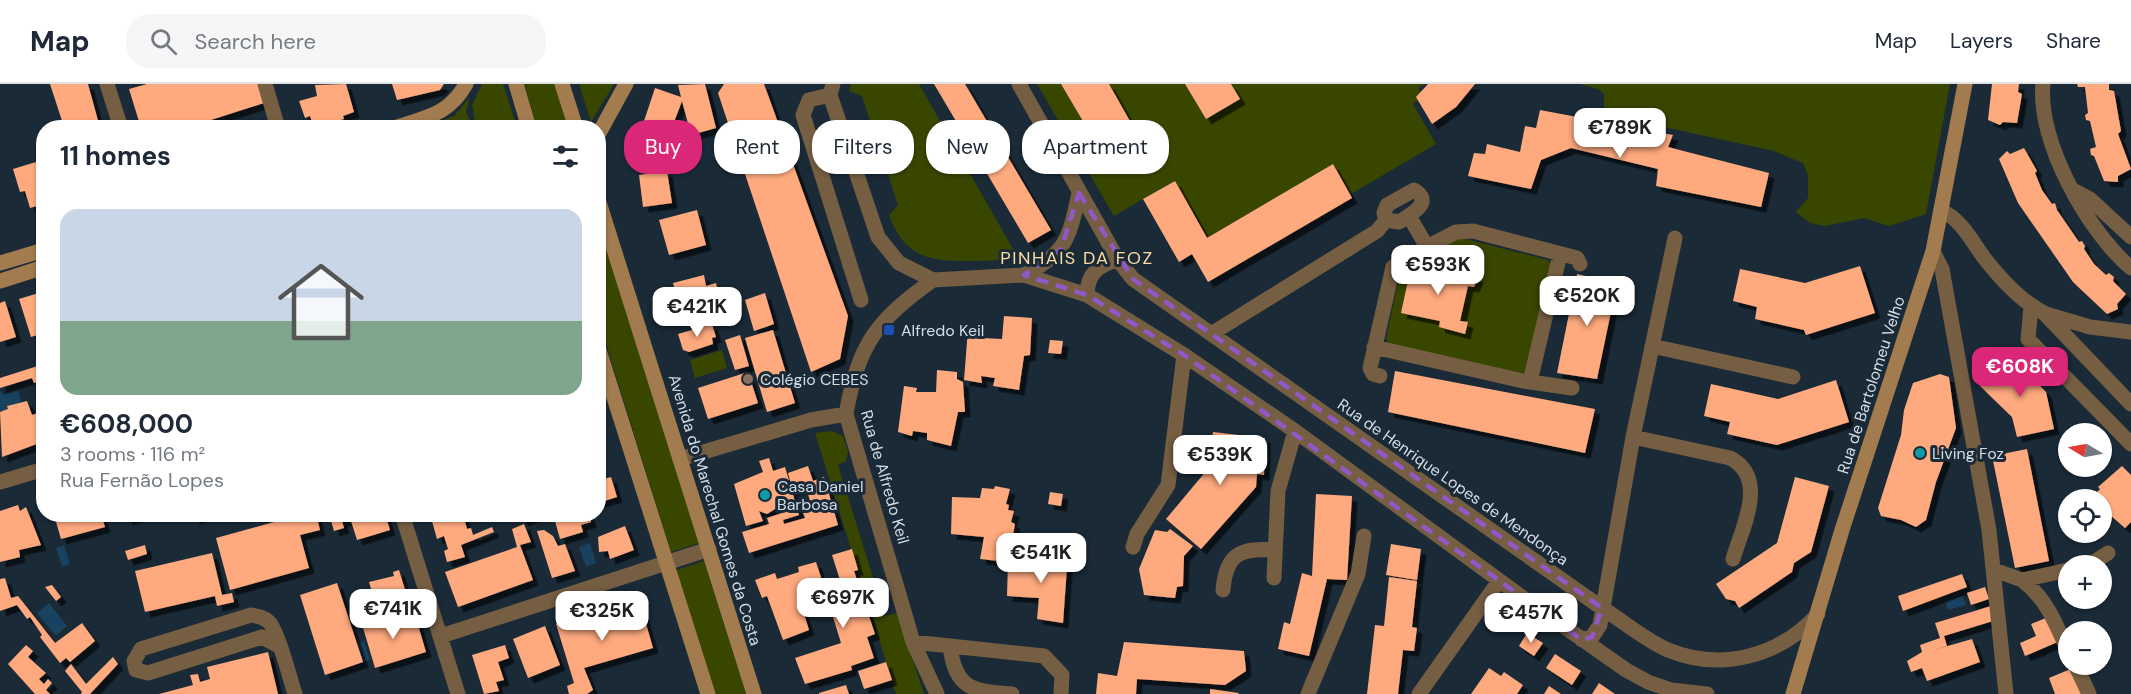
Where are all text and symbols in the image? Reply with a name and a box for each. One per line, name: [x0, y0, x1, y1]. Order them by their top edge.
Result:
search box: [126, 14, 546, 68]
text: Map: [30, 23, 90, 60]
icon: search: [147, 25, 180, 58]
text: Search here: [195, 27, 316, 56]
text: Map: [1875, 27, 1917, 55]
text: Layers: [1950, 27, 2013, 55]
text: Share: [2046, 27, 2101, 55]
pin: €789K: [1578, 108, 1662, 159]
text: €789K: [1588, 114, 1652, 140]
chip: Buy: [624, 120, 702, 174]
chip: Rent: [714, 120, 800, 174]
chip: Filters: [812, 120, 914, 174]
chip: New: [926, 120, 1010, 174]
chip: Apartment: [1022, 120, 1169, 174]
text: 11 homes: [60, 139, 171, 173]
icon: filters: [549, 140, 582, 173]
pin: €593K: [1396, 245, 1480, 296]
district label: PINHAIS DA FOZ: [1000, 246, 1154, 270]
icon: home: [267, 248, 375, 356]
text: €593K: [1405, 251, 1471, 277]
pin: €520K: [1545, 276, 1629, 327]
text: €520K: [1554, 282, 1620, 308]
pin: €421K: [655, 287, 739, 338]
text: €421K: [667, 293, 727, 319]
street label: Rua de Bartolomeu Velho: [1832, 293, 1910, 477]
place label: Alfredo Keil: [901, 320, 984, 341]
marker: Alfredo Keil: [882, 323, 896, 337]
pin: €608K: [1978, 347, 2062, 398]
text: €608K: [1986, 353, 2054, 379]
place label: Colégio CEBES: [760, 369, 869, 390]
street label: Avenida do Marechal Gomes da Costa: [664, 372, 766, 648]
marker: Colégio CEBES: [741, 372, 755, 386]
street label: Rua de Henrique Lopes de Mendonça: [1333, 394, 1573, 570]
text: €608,000: [60, 407, 193, 441]
street label: Rua de Alfredo Keil: [856, 408, 914, 546]
north arrow: [2058, 423, 2112, 477]
map controls: [2058, 423, 2112, 675]
pin: €539K: [1178, 435, 1262, 486]
text: 3 rooms · 116 m²: [60, 441, 205, 467]
text: €539K: [1187, 441, 1253, 467]
place label: Living Foz: [1932, 443, 2004, 464]
marker: Living Foz: [1913, 446, 1927, 460]
text: Rua Fernão Lopes: [60, 467, 224, 493]
place label: Casa Daniel Barbosa: [777, 476, 864, 515]
marker: Casa Daniel Barbosa: [758, 488, 772, 502]
button: locate: [2058, 489, 2112, 543]
pin: €541K: [999, 533, 1083, 584]
text: €541K: [1010, 539, 1072, 565]
button: +: [2058, 555, 2112, 609]
pin: €697K: [801, 578, 885, 629]
text: €697K: [811, 584, 875, 610]
pin: €741K: [351, 589, 435, 640]
pin: €325K: [560, 591, 644, 642]
pin: €457K: [1489, 593, 1573, 644]
text: €741K: [364, 595, 422, 621]
text: €325K: [570, 597, 634, 623]
text: €457K: [1499, 599, 1563, 625]
button: −: [2058, 621, 2112, 675]

